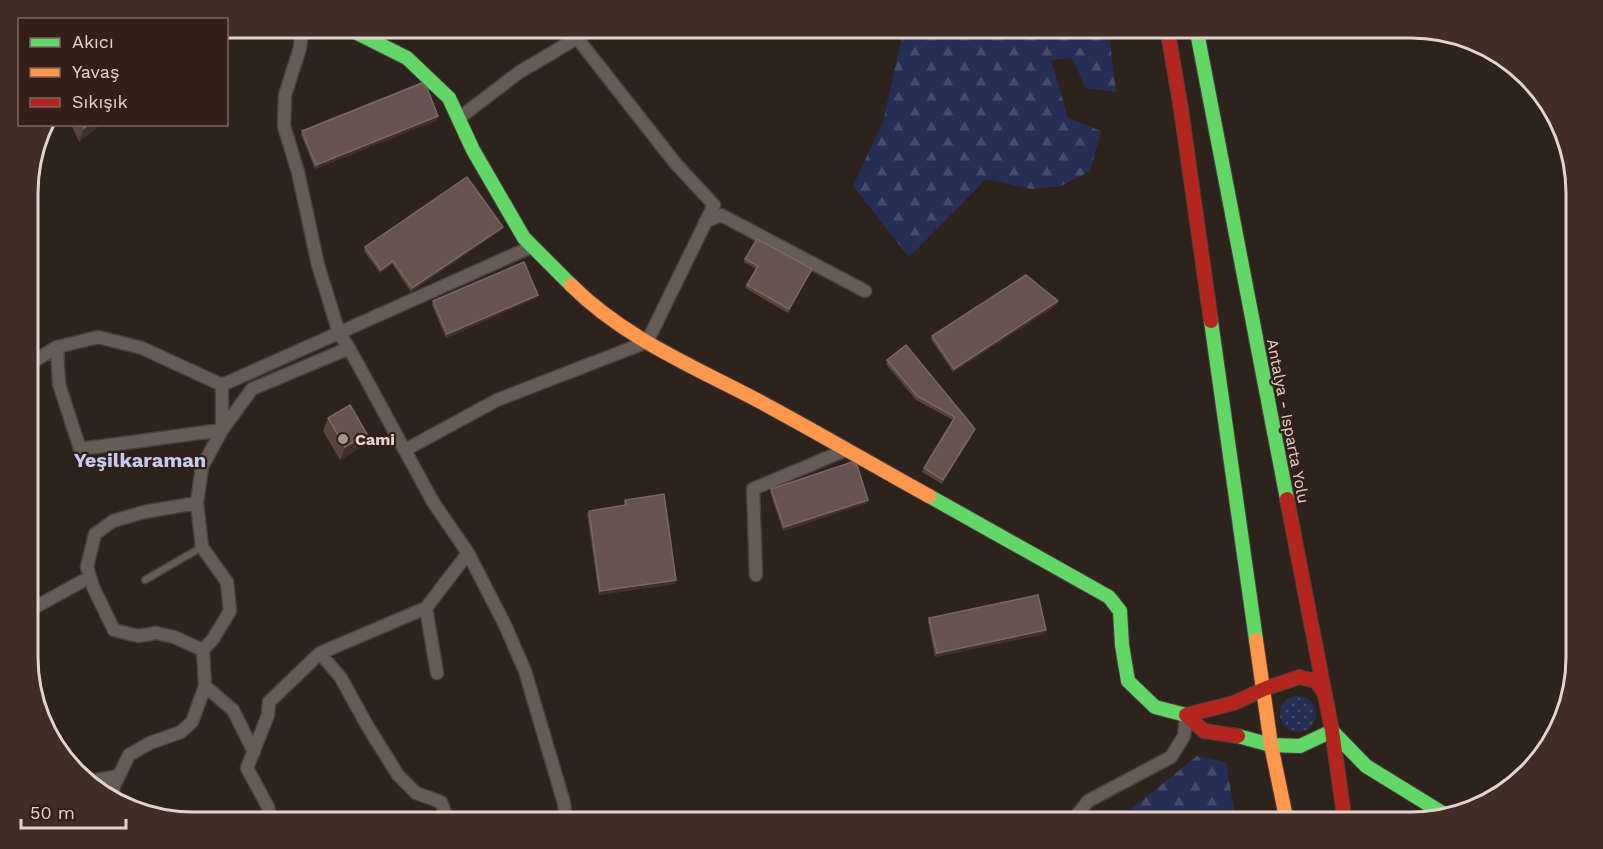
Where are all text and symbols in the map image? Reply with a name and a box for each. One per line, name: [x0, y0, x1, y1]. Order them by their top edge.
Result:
legend: [18, 18, 228, 126]
text: Akıcı: [72, 31, 114, 52]
text: Yavaş: [72, 61, 119, 82]
text: Sıkışık: [72, 91, 128, 112]
street label: Antalya - Isparta Yolu: [1263, 337, 1313, 505]
place label: Cami: [355, 430, 395, 449]
marker: Cami: [336, 432, 350, 446]
district label: Yeşilkaraman: [74, 448, 206, 472]
scale bar: [21, 792, 126, 830]
text: 50 m: [30, 802, 75, 823]

